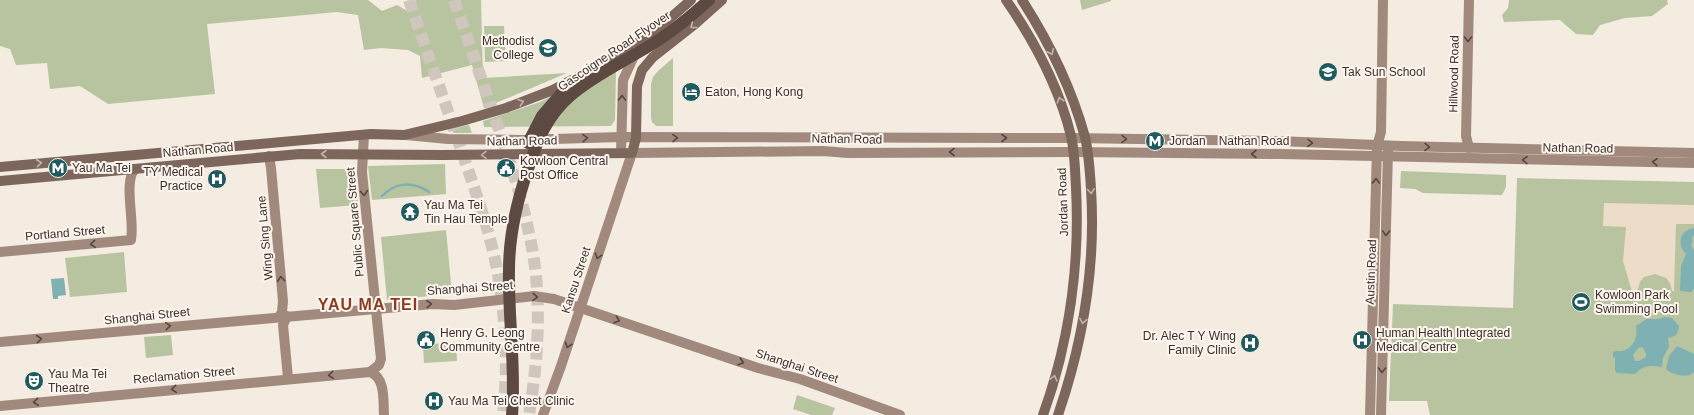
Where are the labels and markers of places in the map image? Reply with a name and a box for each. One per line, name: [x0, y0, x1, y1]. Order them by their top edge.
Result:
place label: Methodist College: [482, 34, 535, 62]
school or university icon: Methodist College: [537, 37, 559, 59]
school or university icon: Tak Sun School: [1317, 61, 1339, 83]
place label: Tak Sun School: [1342, 65, 1425, 79]
hotel icon: Eaton, Hong Kong: [680, 81, 702, 103]
place label: Eaton, Hong Kong: [705, 85, 803, 99]
metro station icon: Jordan: [1144, 130, 1166, 152]
place label: Jordan: [1169, 134, 1206, 148]
place label: Kowloon Central Post Office: [520, 154, 608, 182]
metro station icon: Yau Ma Tei: [47, 157, 69, 179]
public building icon: Kowloon Central Post Office: [495, 157, 517, 179]
place label: Yau Ma Tei: [72, 161, 131, 175]
place label: TY Medical Practice: [143, 165, 203, 193]
hospital icon: TY Medical Practice: [206, 168, 228, 190]
place label: Yau Ma Tei Tin Hau Temple: [424, 198, 508, 226]
temple icon: Yau Ma Tei Tin Hau Temple: [399, 201, 421, 223]
place label: Kowloon Park Swimming Pool: [1595, 288, 1678, 316]
sports icon: Kowloon Park Swimming Pool: [1570, 291, 1592, 313]
place label: Henry G. Leong Community Centre: [440, 326, 540, 354]
place label: Human Health Integrated Medical Centre: [1376, 326, 1510, 354]
public building icon: Henry G. Leong Community Centre: [415, 329, 437, 351]
place label: Dr. Alec T Y Wing Family Clinic: [1143, 329, 1236, 357]
hospital icon: Human Health Integrated Medical Centre: [1351, 329, 1373, 351]
hospital icon: Dr. Alec T Y Wing Family Clinic: [1239, 332, 1261, 354]
place label: Yau Ma Tei Theatre: [48, 367, 107, 395]
theatre icon: Yau Ma Tei Theatre: [23, 370, 45, 392]
hospital icon: Yau Ma Tei Chest Clinic: [423, 390, 445, 412]
place label: Yau Ma Tei Chest Clinic: [448, 394, 574, 408]

